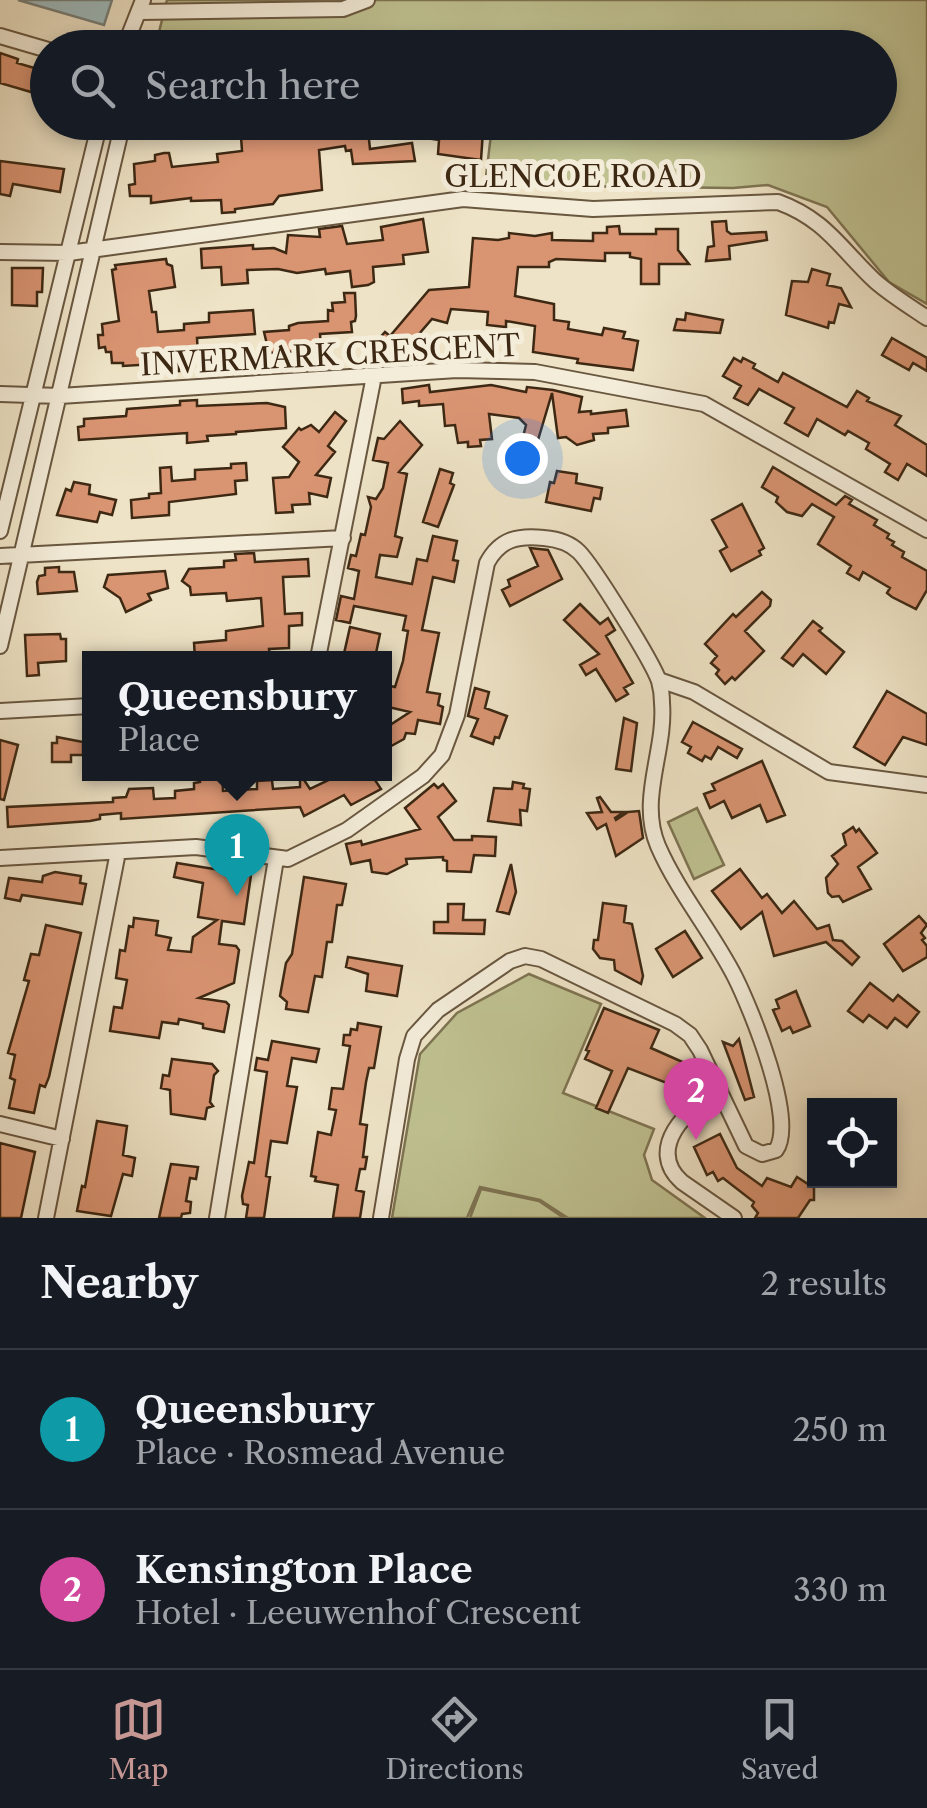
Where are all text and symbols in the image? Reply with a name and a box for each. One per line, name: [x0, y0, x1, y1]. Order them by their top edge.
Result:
search box: [30, 30, 897, 140]
icon: search: [65, 58, 120, 113]
text: Search here: [145, 62, 360, 109]
street label: GLENCOE ROAD: [444, 158, 702, 195]
street label: INVERMARK CRESCENT: [139, 327, 521, 383]
your location: [497, 433, 548, 484]
popup: [82, 651, 392, 781]
text: Queensbury: [118, 673, 356, 720]
text: Place: [118, 720, 200, 759]
pin: 1: [204, 814, 270, 896]
pin: 2: [664, 1058, 728, 1140]
map controls: [807, 1098, 897, 1188]
button: locate: [807, 1098, 897, 1188]
text: Nearby: [40, 1257, 198, 1309]
text: 2 results: [761, 1264, 887, 1303]
text: Queensbury: [135, 1386, 374, 1433]
text: 1: [65, 1410, 80, 1449]
text: 250 m: [793, 1410, 887, 1449]
text: Place · Rosmead Avenue: [135, 1433, 505, 1472]
text: Kensington Place: [135, 1546, 473, 1593]
text: 2: [63, 1570, 82, 1609]
text: 330 m: [793, 1570, 887, 1609]
text: Hotel · Leeuwenhof Crescent: [135, 1593, 581, 1632]
tab: Map: [108, 1692, 169, 1786]
tab: Directions: [385, 1692, 524, 1786]
tab: Saved: [741, 1692, 819, 1786]

